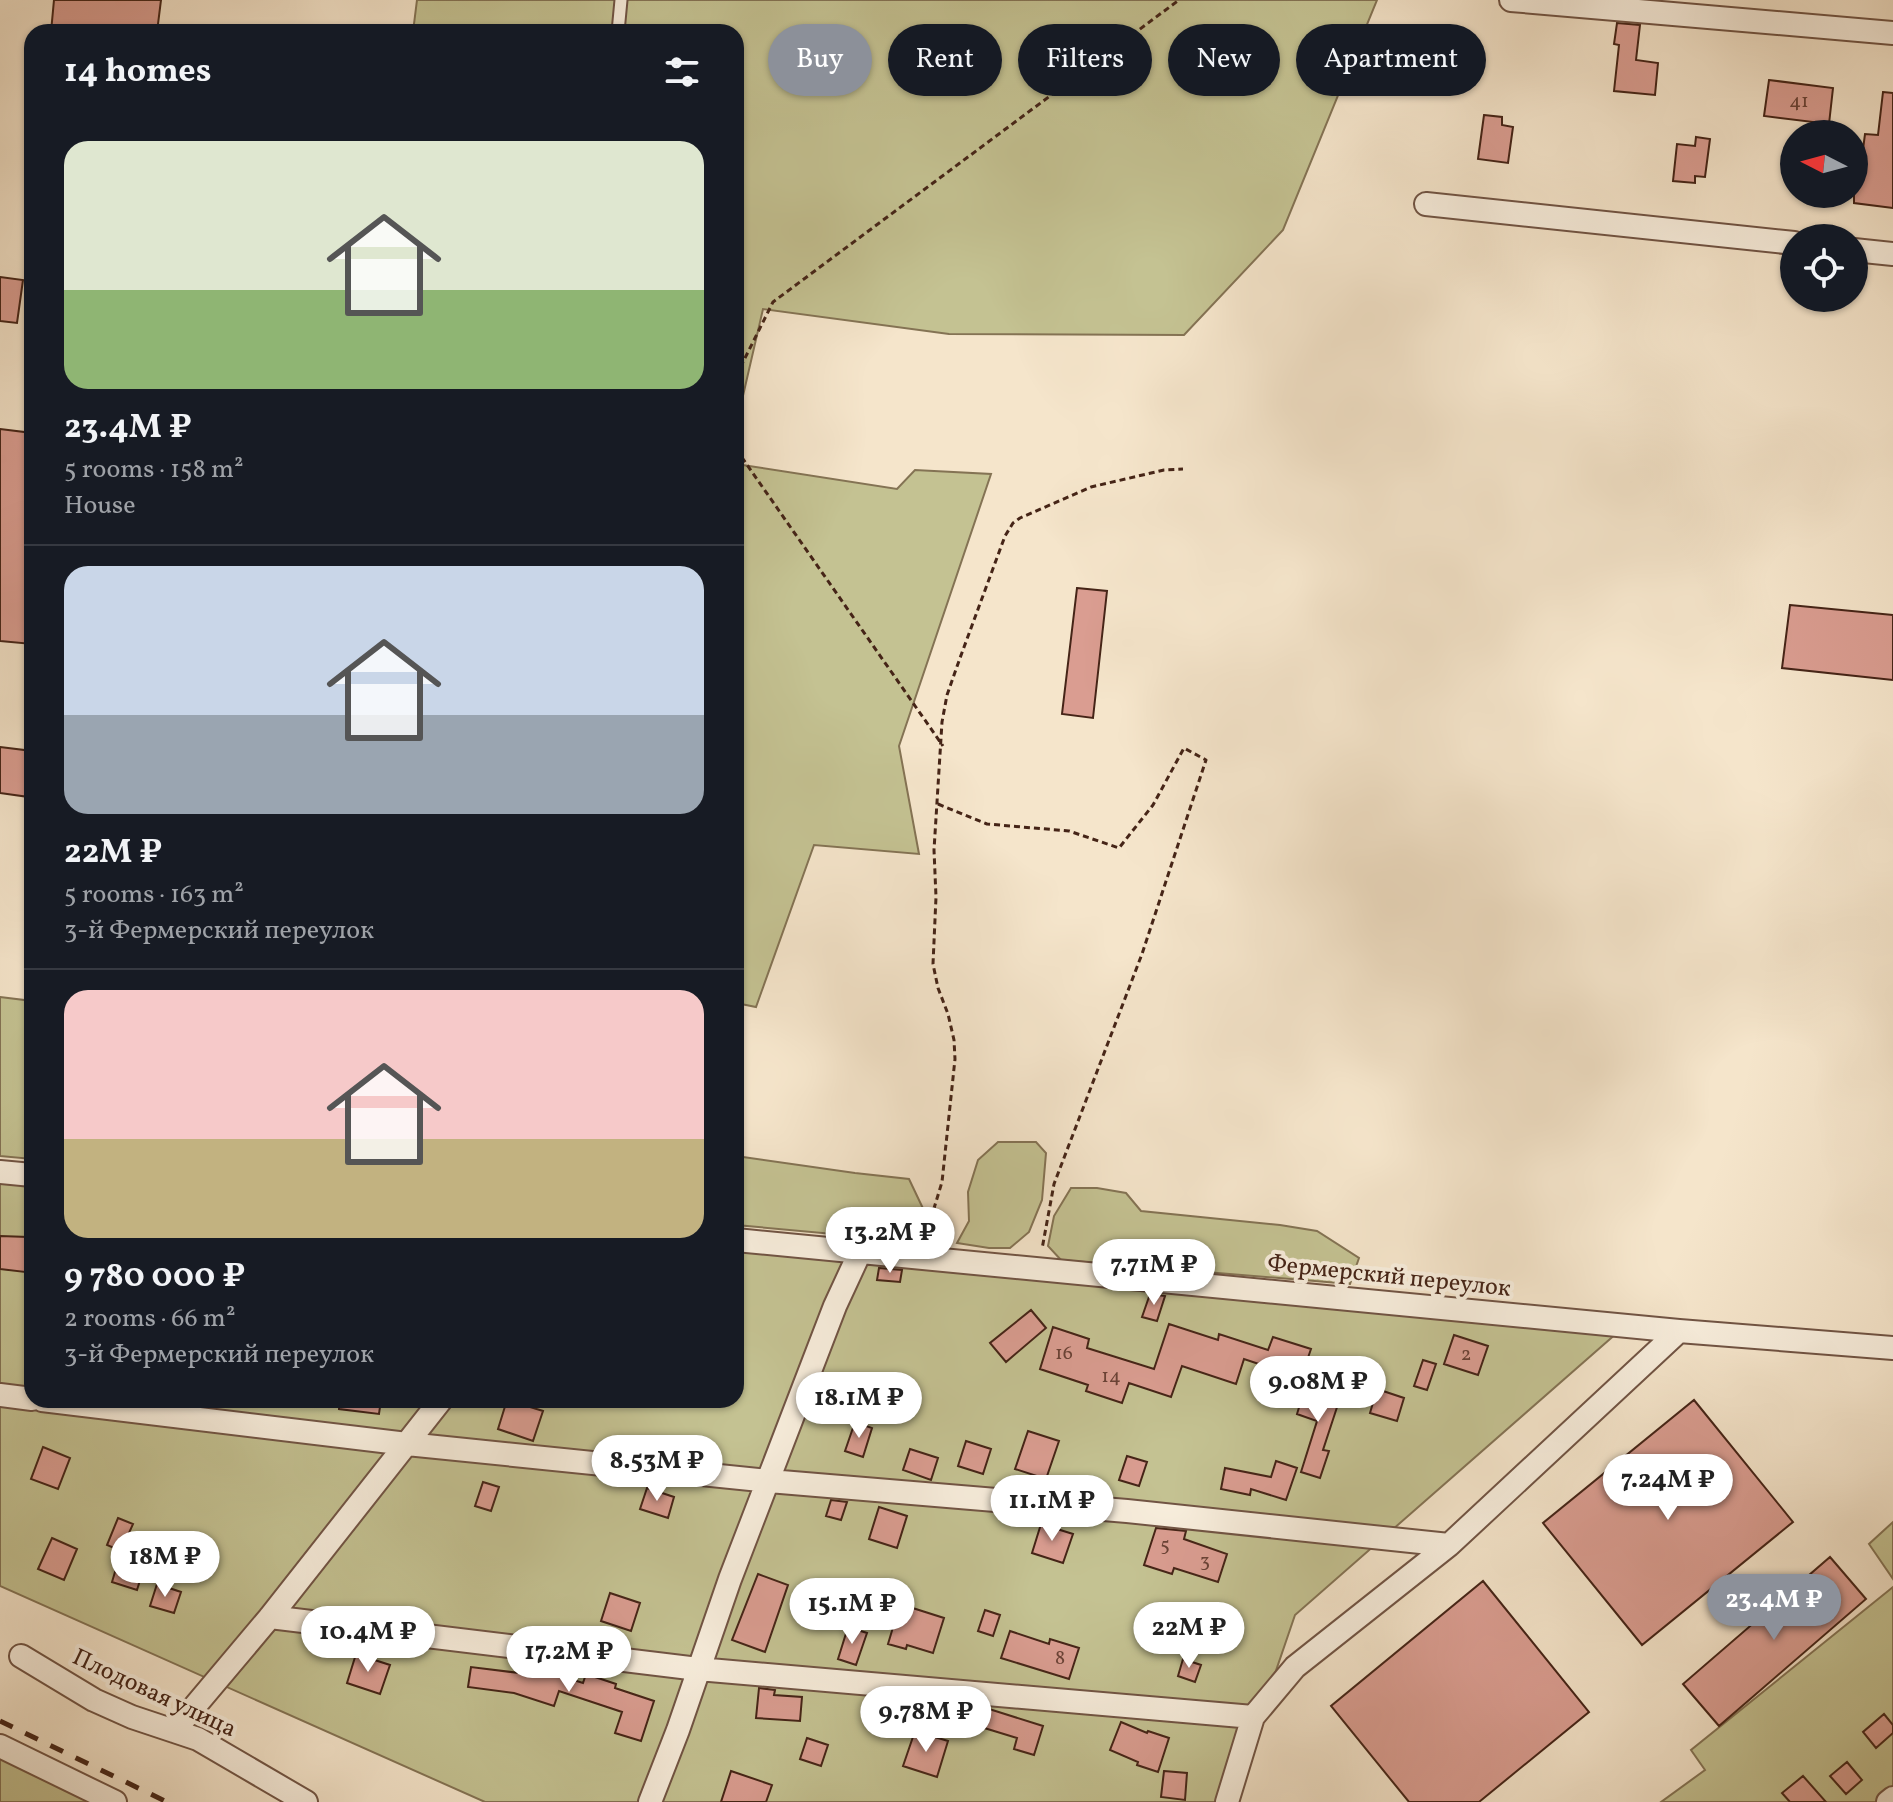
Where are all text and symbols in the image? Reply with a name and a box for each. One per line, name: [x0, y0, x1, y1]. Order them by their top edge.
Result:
chip: Buy: [768, 24, 872, 96]
chip: Rent: [888, 24, 1002, 96]
chip: Filters: [1018, 24, 1152, 96]
chip: New: [1168, 24, 1280, 96]
chip: Apartment: [1296, 24, 1486, 96]
text: 14 homes: [64, 49, 211, 96]
icon: filters: [660, 50, 704, 94]
house number: 41: [1789, 88, 1809, 116]
north arrow: [1780, 120, 1868, 208]
map controls: [1780, 120, 1868, 312]
icon: home: [312, 193, 456, 337]
button: locate: [1780, 224, 1868, 312]
text: 23.4M ₽: [64, 405, 192, 452]
text: 5 rooms · 158 m²: [64, 452, 244, 488]
text: House: [64, 488, 136, 524]
icon: home: [312, 618, 456, 762]
text: 22M ₽: [64, 830, 162, 877]
text: 5 rooms · 163 m²: [64, 877, 244, 913]
text: 3-й Фермерский переулок: [64, 913, 374, 949]
icon: home: [312, 1042, 456, 1186]
pin: 13.2M ₽: [816, 1207, 964, 1275]
text: 13.2M ₽: [844, 1215, 936, 1251]
pin: 7.71M ₽: [1080, 1239, 1228, 1307]
text: 7.71M ₽: [1110, 1247, 1198, 1283]
street label: Фермерский переулок: [1266, 1247, 1512, 1307]
text: 9 780 000 ₽: [64, 1254, 245, 1301]
text: 2 rooms · 66 m²: [64, 1301, 236, 1337]
text: 3-й Фермерский переулок: [64, 1337, 374, 1373]
house number: 16: [1055, 1340, 1073, 1368]
house number: 2: [1461, 1341, 1471, 1369]
pin: 9.08M ₽: [1244, 1356, 1392, 1424]
house number: 14: [1101, 1363, 1121, 1391]
text: 9.08M ₽: [1268, 1364, 1368, 1400]
pin: 18.1M ₽: [785, 1372, 933, 1440]
text: 18.1M ₽: [814, 1380, 904, 1416]
pin: 8.53M ₽: [583, 1435, 731, 1503]
text: 8.53M ₽: [610, 1443, 704, 1479]
pin: 7.24M ₽: [1594, 1454, 1742, 1522]
text: 7.24M ₽: [1621, 1462, 1715, 1498]
pin: 11.1M ₽: [978, 1475, 1126, 1543]
text: 11.1M ₽: [1009, 1483, 1095, 1519]
pin: 18M ₽: [109, 1531, 221, 1599]
house number: 5: [1160, 1532, 1170, 1560]
text: 18M ₽: [129, 1539, 201, 1575]
house number: 3: [1200, 1548, 1210, 1576]
pin: 23.4M ₽: [1700, 1574, 1848, 1642]
pin: 15.1M ₽: [778, 1578, 926, 1646]
text: 23.4M ₽: [1725, 1582, 1823, 1618]
text: 15.1M ₽: [808, 1586, 896, 1622]
pin: 22M ₽: [1133, 1602, 1245, 1670]
pin: 10.4M ₽: [294, 1606, 442, 1674]
text: 22M ₽: [1151, 1610, 1227, 1646]
text: 10.4M ₽: [319, 1614, 417, 1650]
pin: 17.2M ₽: [495, 1626, 643, 1694]
text: 17.2M ₽: [524, 1634, 614, 1670]
street label: Плодовая улица: [66, 1641, 242, 1747]
house number: 8: [1055, 1645, 1065, 1673]
pin: 9.78M ₽: [852, 1686, 1000, 1754]
text: 9.78M ₽: [878, 1694, 974, 1730]

